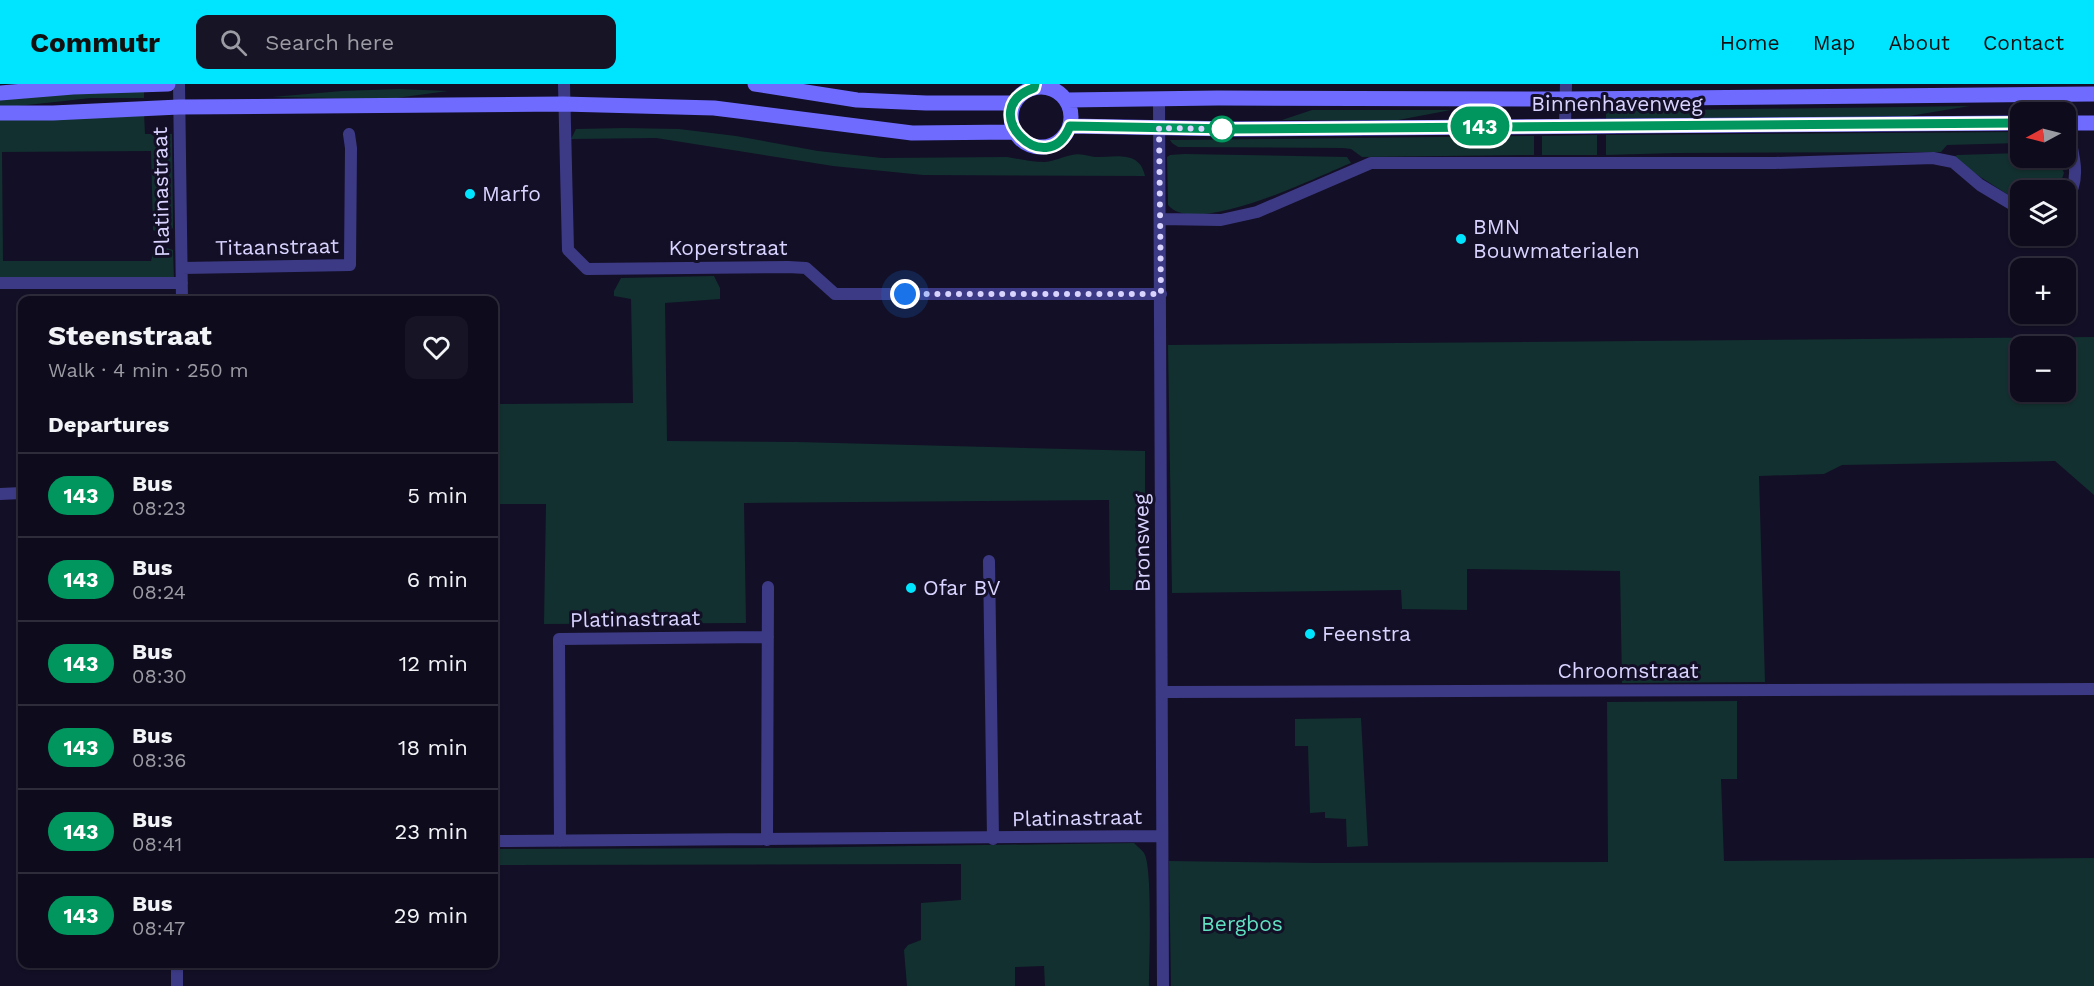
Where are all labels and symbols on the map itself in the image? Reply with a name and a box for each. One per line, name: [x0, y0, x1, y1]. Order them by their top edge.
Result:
street label: Binnenhavenweg: [1531, 91, 1703, 116]
north arrow: [2010, 102, 2076, 168]
line badge: 143: [1446, 106, 1514, 146]
unlabelled marker: [1209, 116, 1235, 142]
street label: Platinastraat: [147, 126, 174, 257]
place label: Marfo: [482, 181, 541, 206]
marker: Marfo: [463, 187, 477, 201]
place label: BMN Bouwmaterialen: [1473, 214, 1640, 263]
marker: BMN Bouwmaterialen: [1454, 232, 1468, 246]
street label: Titaanstraat: [215, 233, 339, 260]
street label: Koperstraat: [668, 235, 788, 260]
your location: [890, 279, 920, 309]
street label: Bronsweg: [1128, 493, 1155, 592]
place label: Ofar BV: [923, 575, 1001, 600]
marker: Ofar BV: [904, 581, 918, 595]
street label: Platinastraat: [570, 605, 701, 632]
place label: Feenstra: [1322, 621, 1411, 646]
marker: Feenstra: [1303, 627, 1317, 641]
street label: Chroomstraat: [1557, 658, 1699, 683]
street label: Platinastraat: [1012, 804, 1143, 831]
park label: Bergbos: [1201, 911, 1283, 936]

